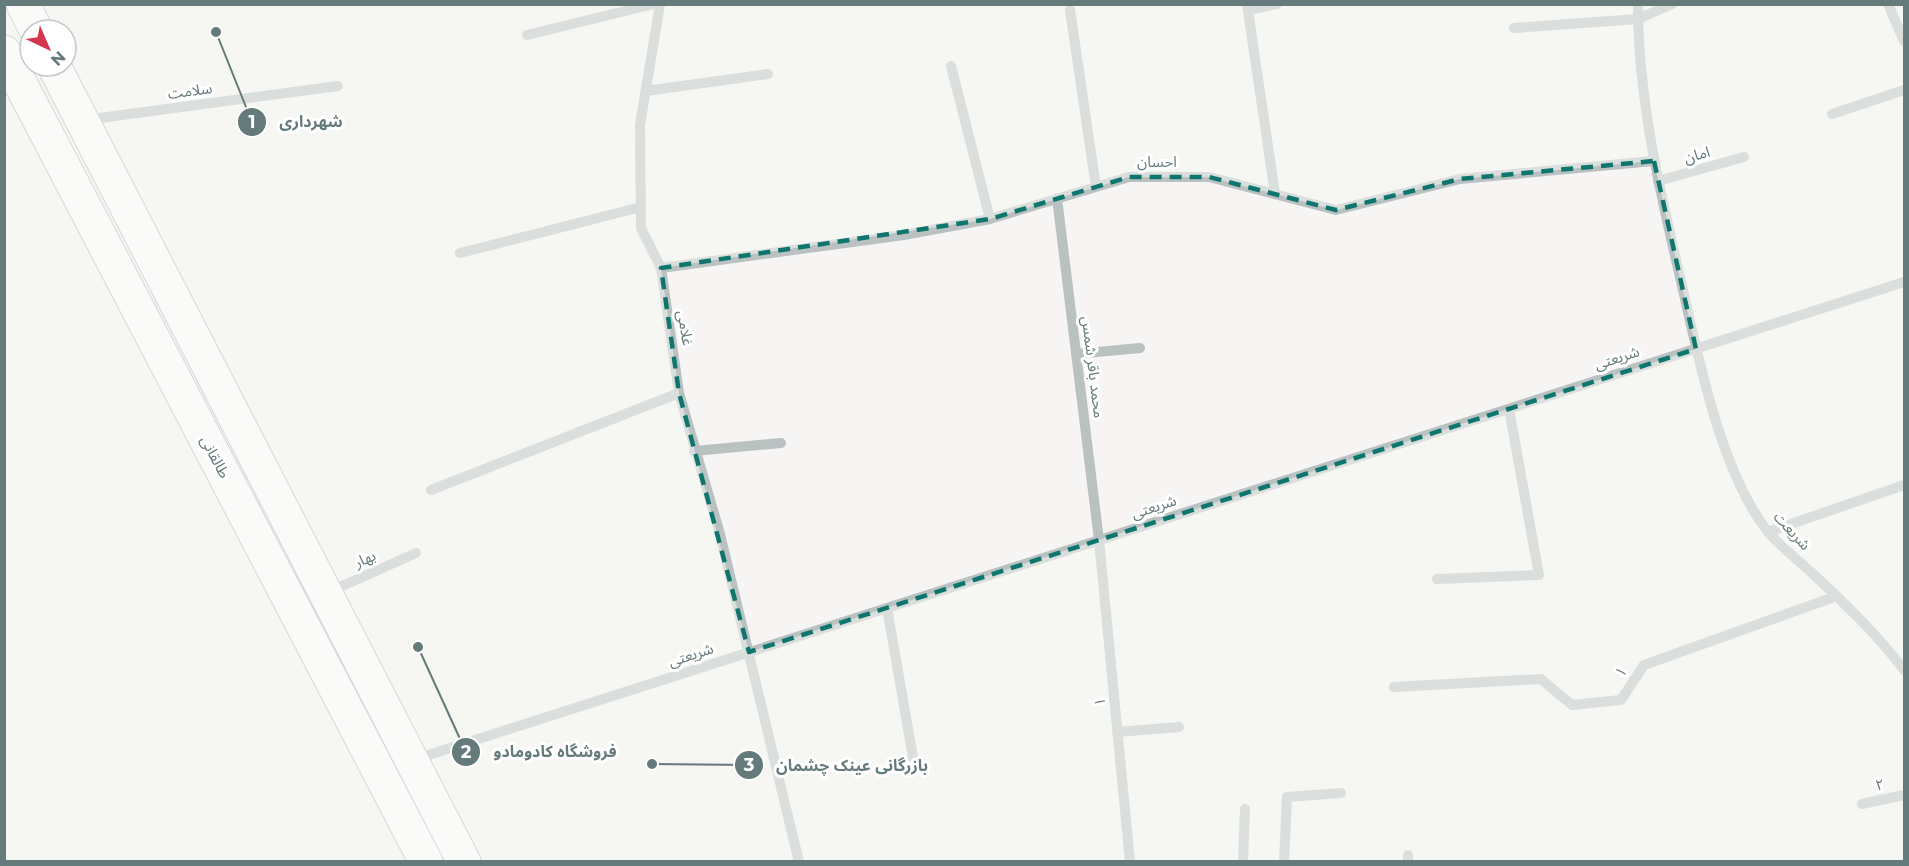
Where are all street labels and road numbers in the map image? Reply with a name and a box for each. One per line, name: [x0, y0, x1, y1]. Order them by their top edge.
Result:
street label: سلامت: [166, 78, 214, 103]
street label: امان: [1682, 142, 1712, 167]
street label: احسان: [1137, 152, 1177, 171]
street label: غلامی: [673, 309, 698, 347]
street label: محمد باقر شمس: [1078, 315, 1109, 419]
street label: شریعتی: [1592, 341, 1642, 374]
street label: طالقانی: [196, 432, 234, 481]
street label: شریعتی: [1129, 490, 1179, 523]
street label: شریعت: [1770, 507, 1815, 554]
street label: بهار: [350, 545, 378, 572]
street label: شریعتی: [666, 638, 716, 671]
street label: ۱: [1610, 663, 1631, 681]
street label: ۱: [1090, 697, 1109, 707]
street label: ۲: [1874, 774, 1886, 795]

